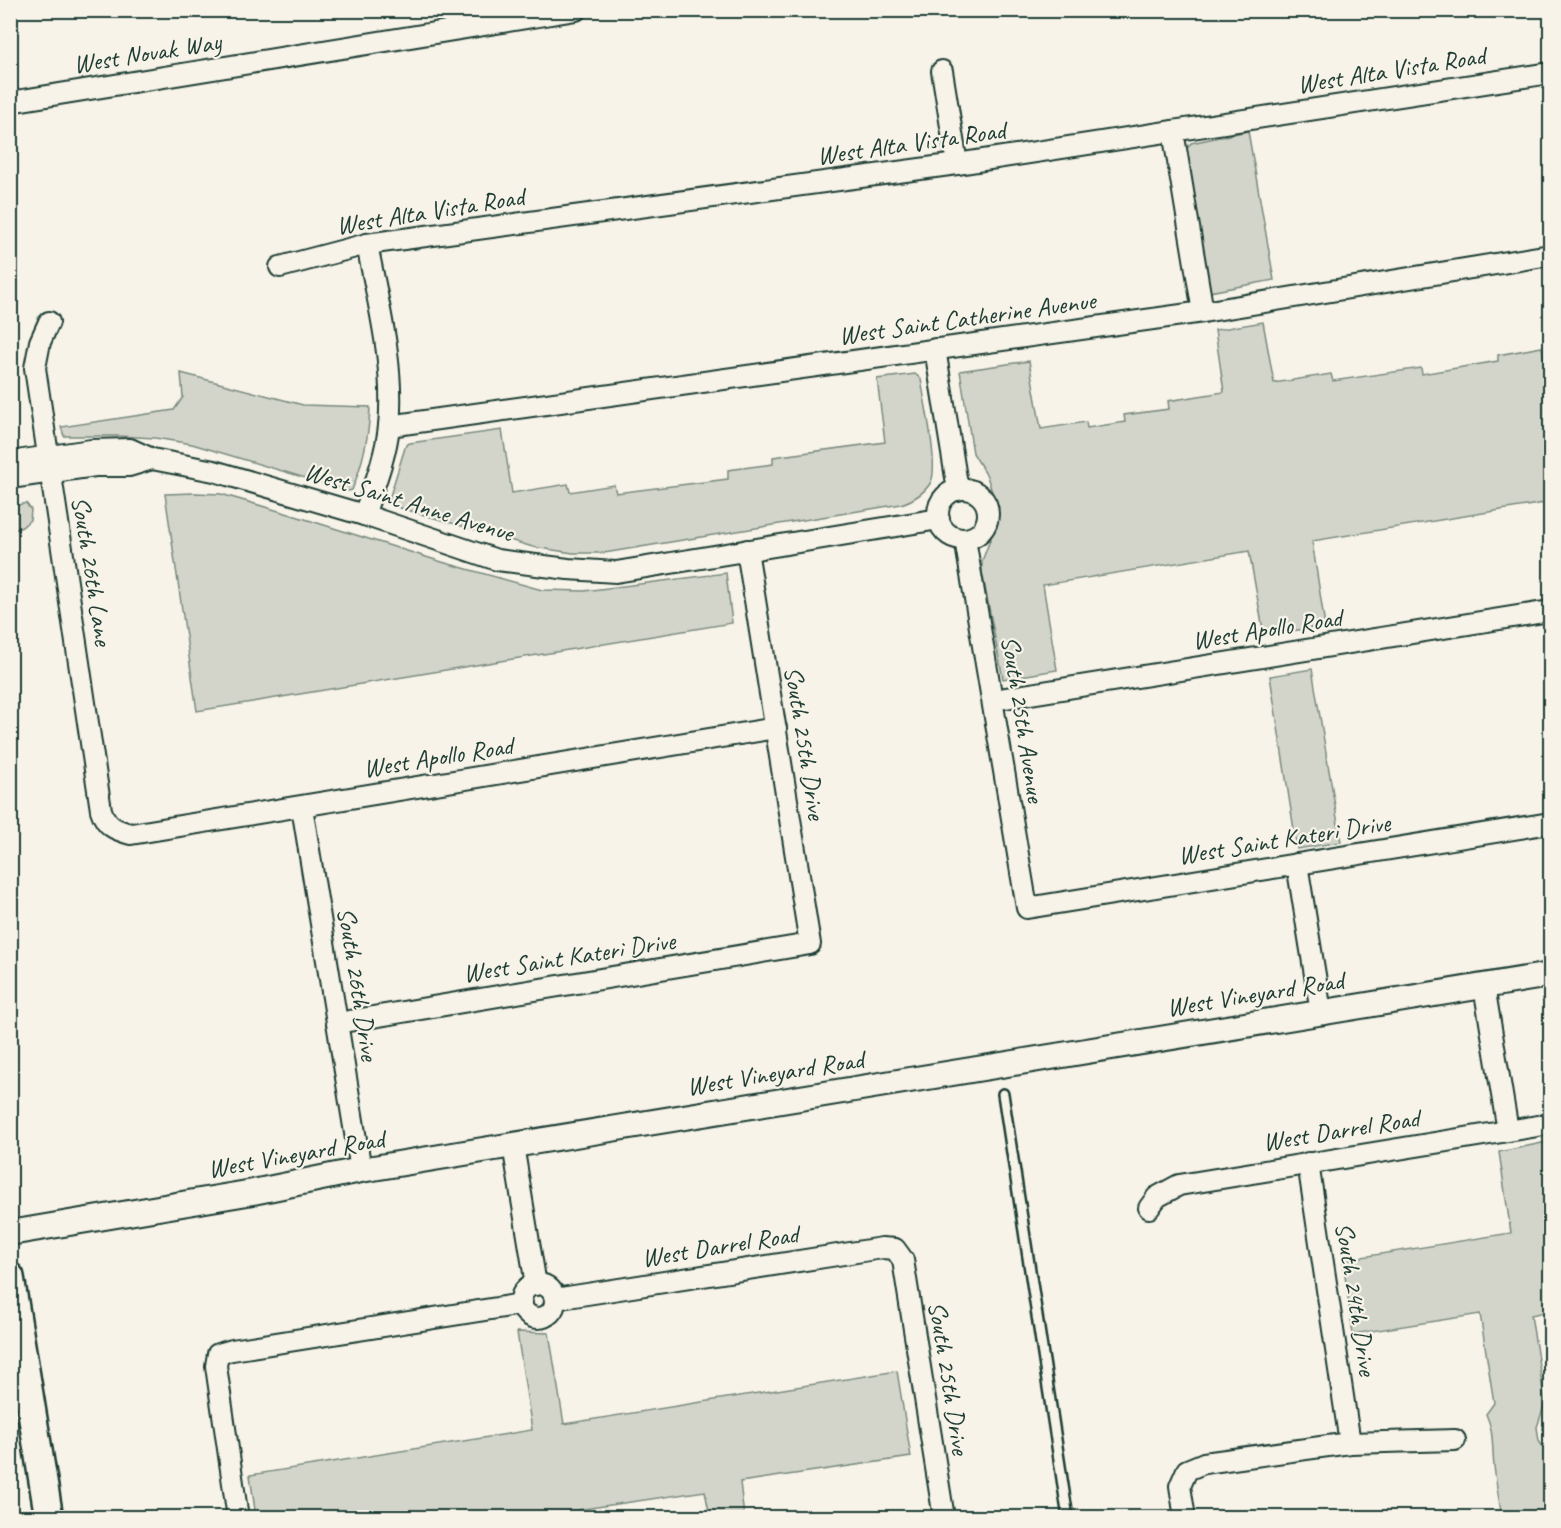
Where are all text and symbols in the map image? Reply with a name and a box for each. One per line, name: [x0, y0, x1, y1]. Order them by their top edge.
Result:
street label: West Novak Way: [71, 25, 225, 81]
street label: West Alta Vista Road: [1295, 38, 1491, 101]
street label: West Alta Vista Road: [815, 113, 1011, 173]
street label: West Alta Vista Road: [334, 179, 530, 242]
street label: West Saint Catherine Avenue: [836, 283, 1100, 352]
street label: West Saint Anne Avenue: [301, 455, 520, 550]
street label: South 26th Lane: [64, 494, 120, 649]
street label: West Apollo Road: [1190, 600, 1348, 657]
street label: South 25th Avenue: [994, 634, 1053, 806]
street label: South 25th Drive: [777, 664, 834, 823]
street label: West Apollo Road: [361, 728, 519, 785]
street label: West Saint Kateri Drive: [1176, 806, 1394, 872]
street label: South 26th Drive: [330, 905, 387, 1064]
street label: West Saint Kateri Drive: [461, 924, 679, 990]
street label: West Vineyard Road: [1164, 963, 1349, 1024]
street label: West Vineyard Road: [684, 1042, 869, 1103]
street label: West Darrel Road: [1260, 1101, 1425, 1159]
street label: West Vineyard Road: [205, 1122, 391, 1186]
street label: West Darrel Road: [639, 1217, 804, 1275]
street label: South 24th Drive: [1328, 1220, 1385, 1379]
street label: South 25th Drive: [921, 1299, 978, 1458]

